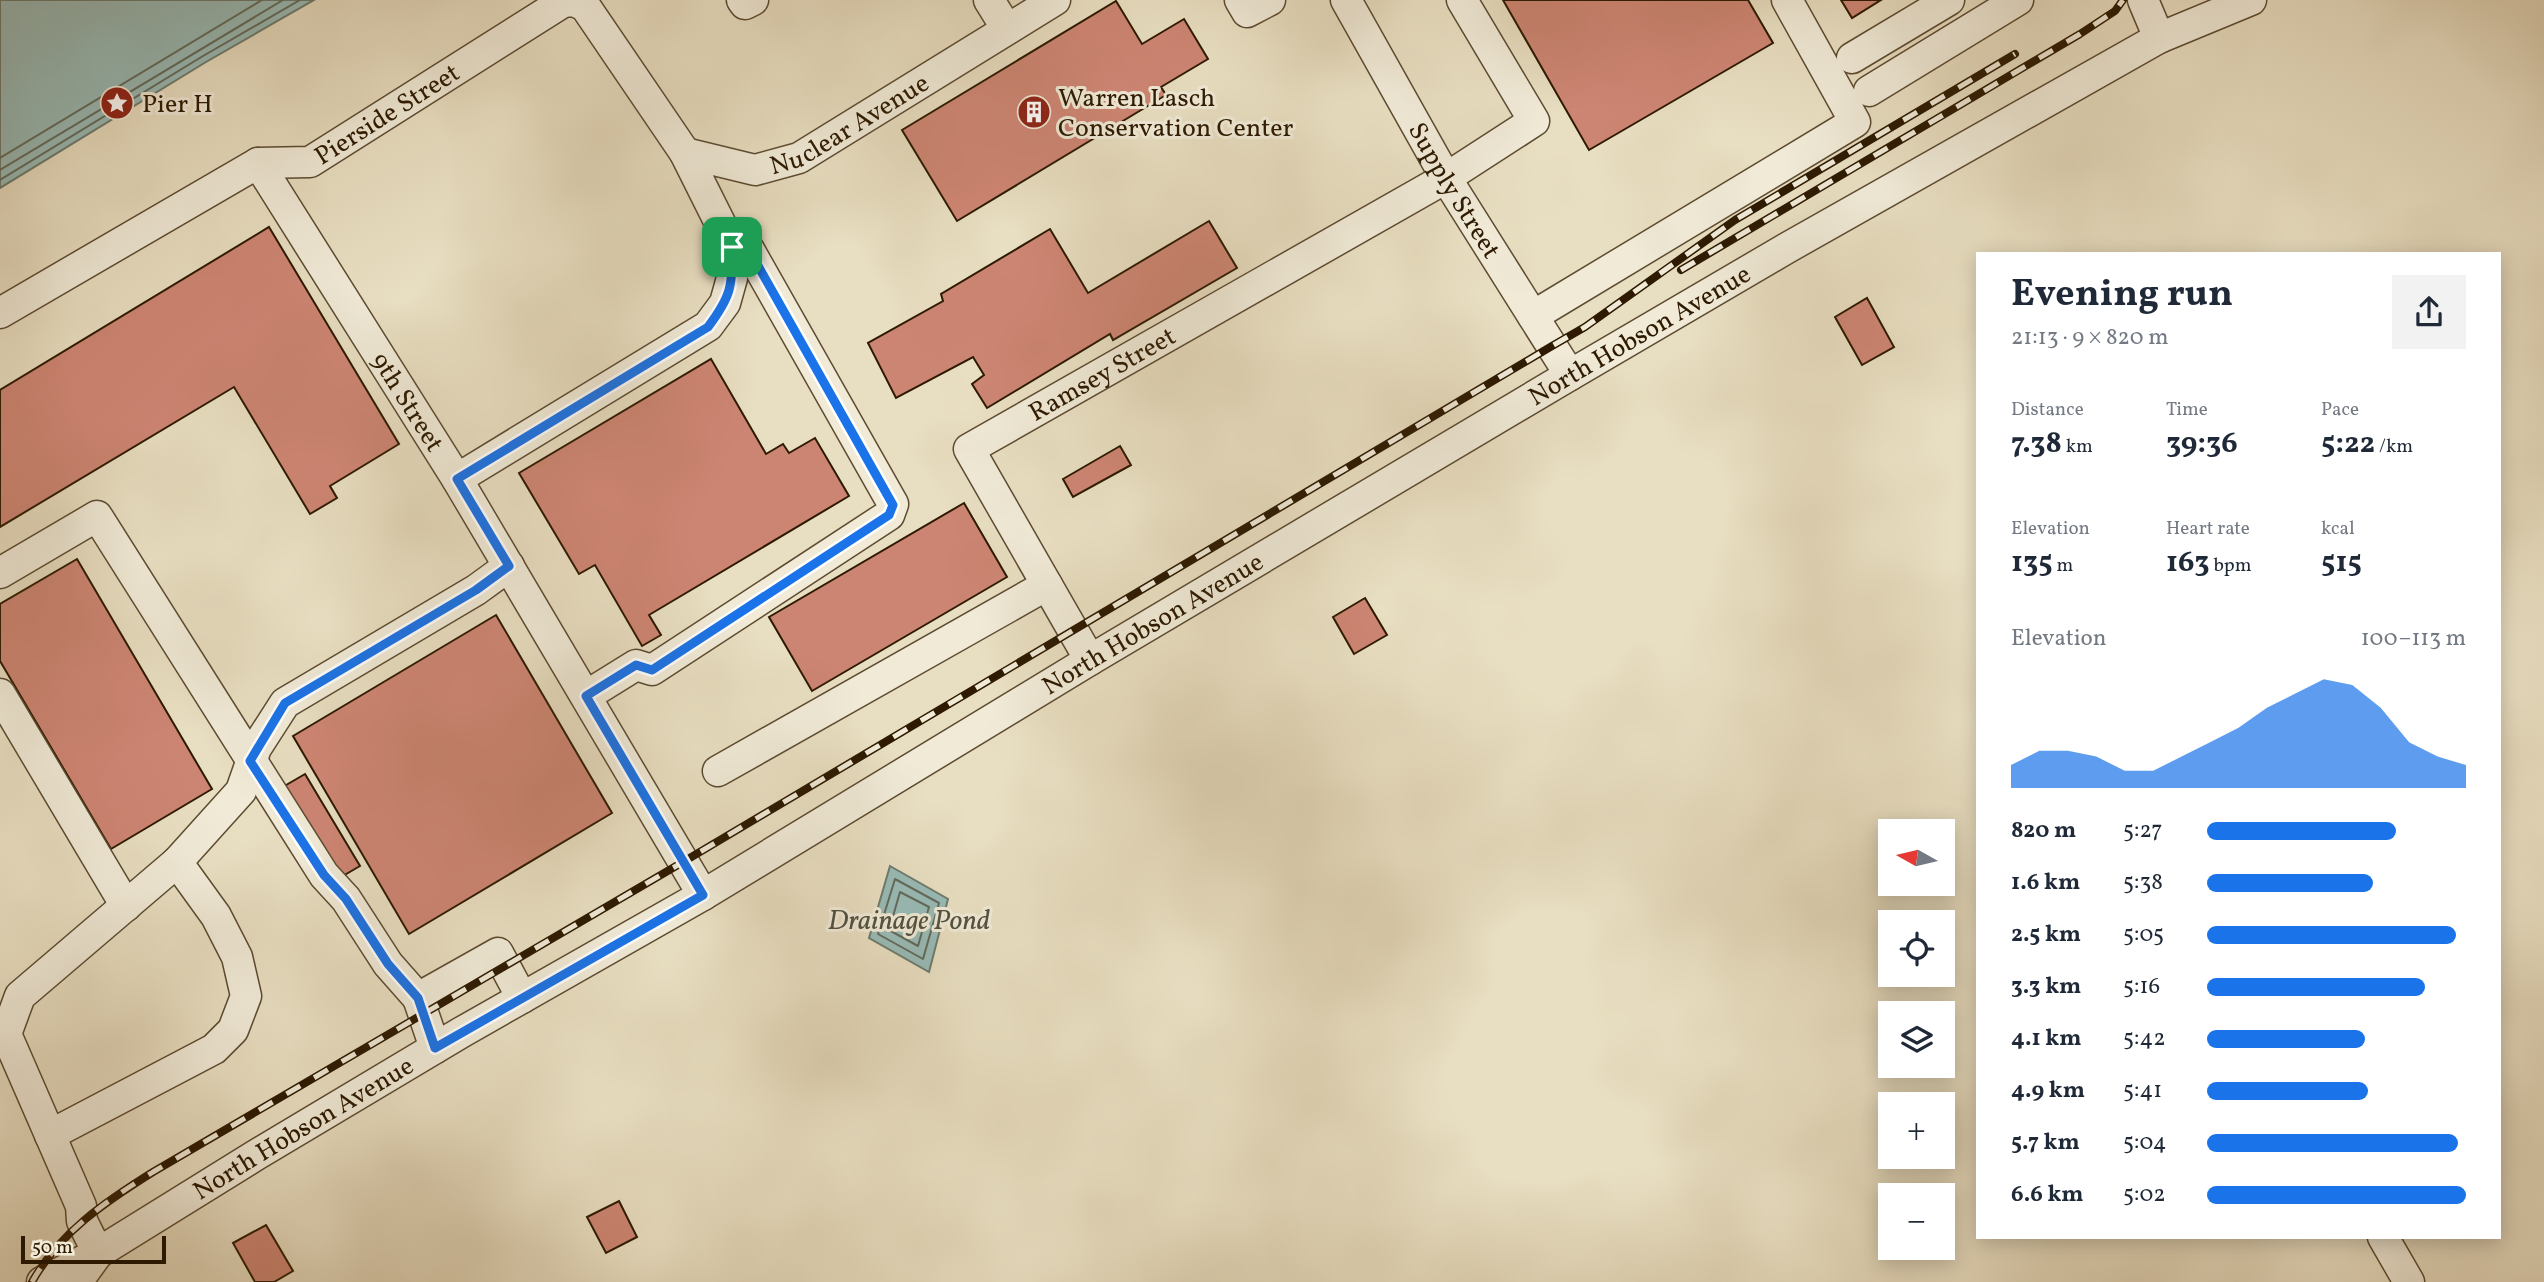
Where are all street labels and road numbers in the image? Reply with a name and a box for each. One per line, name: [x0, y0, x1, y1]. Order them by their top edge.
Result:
street label: Pierside Street: [308, 56, 467, 175]
street label: Nuclear Avenue: [766, 66, 937, 185]
street label: Supply Street: [1398, 116, 1508, 266]
street label: North Hobson Avenue: [1522, 257, 1758, 416]
street label: Ramsey Street: [1023, 319, 1183, 431]
street label: 9th Street: [362, 346, 452, 459]
street label: North Hobson Avenue: [1036, 545, 1271, 705]
street label: North Hobson Avenue: [187, 1049, 421, 1210]

